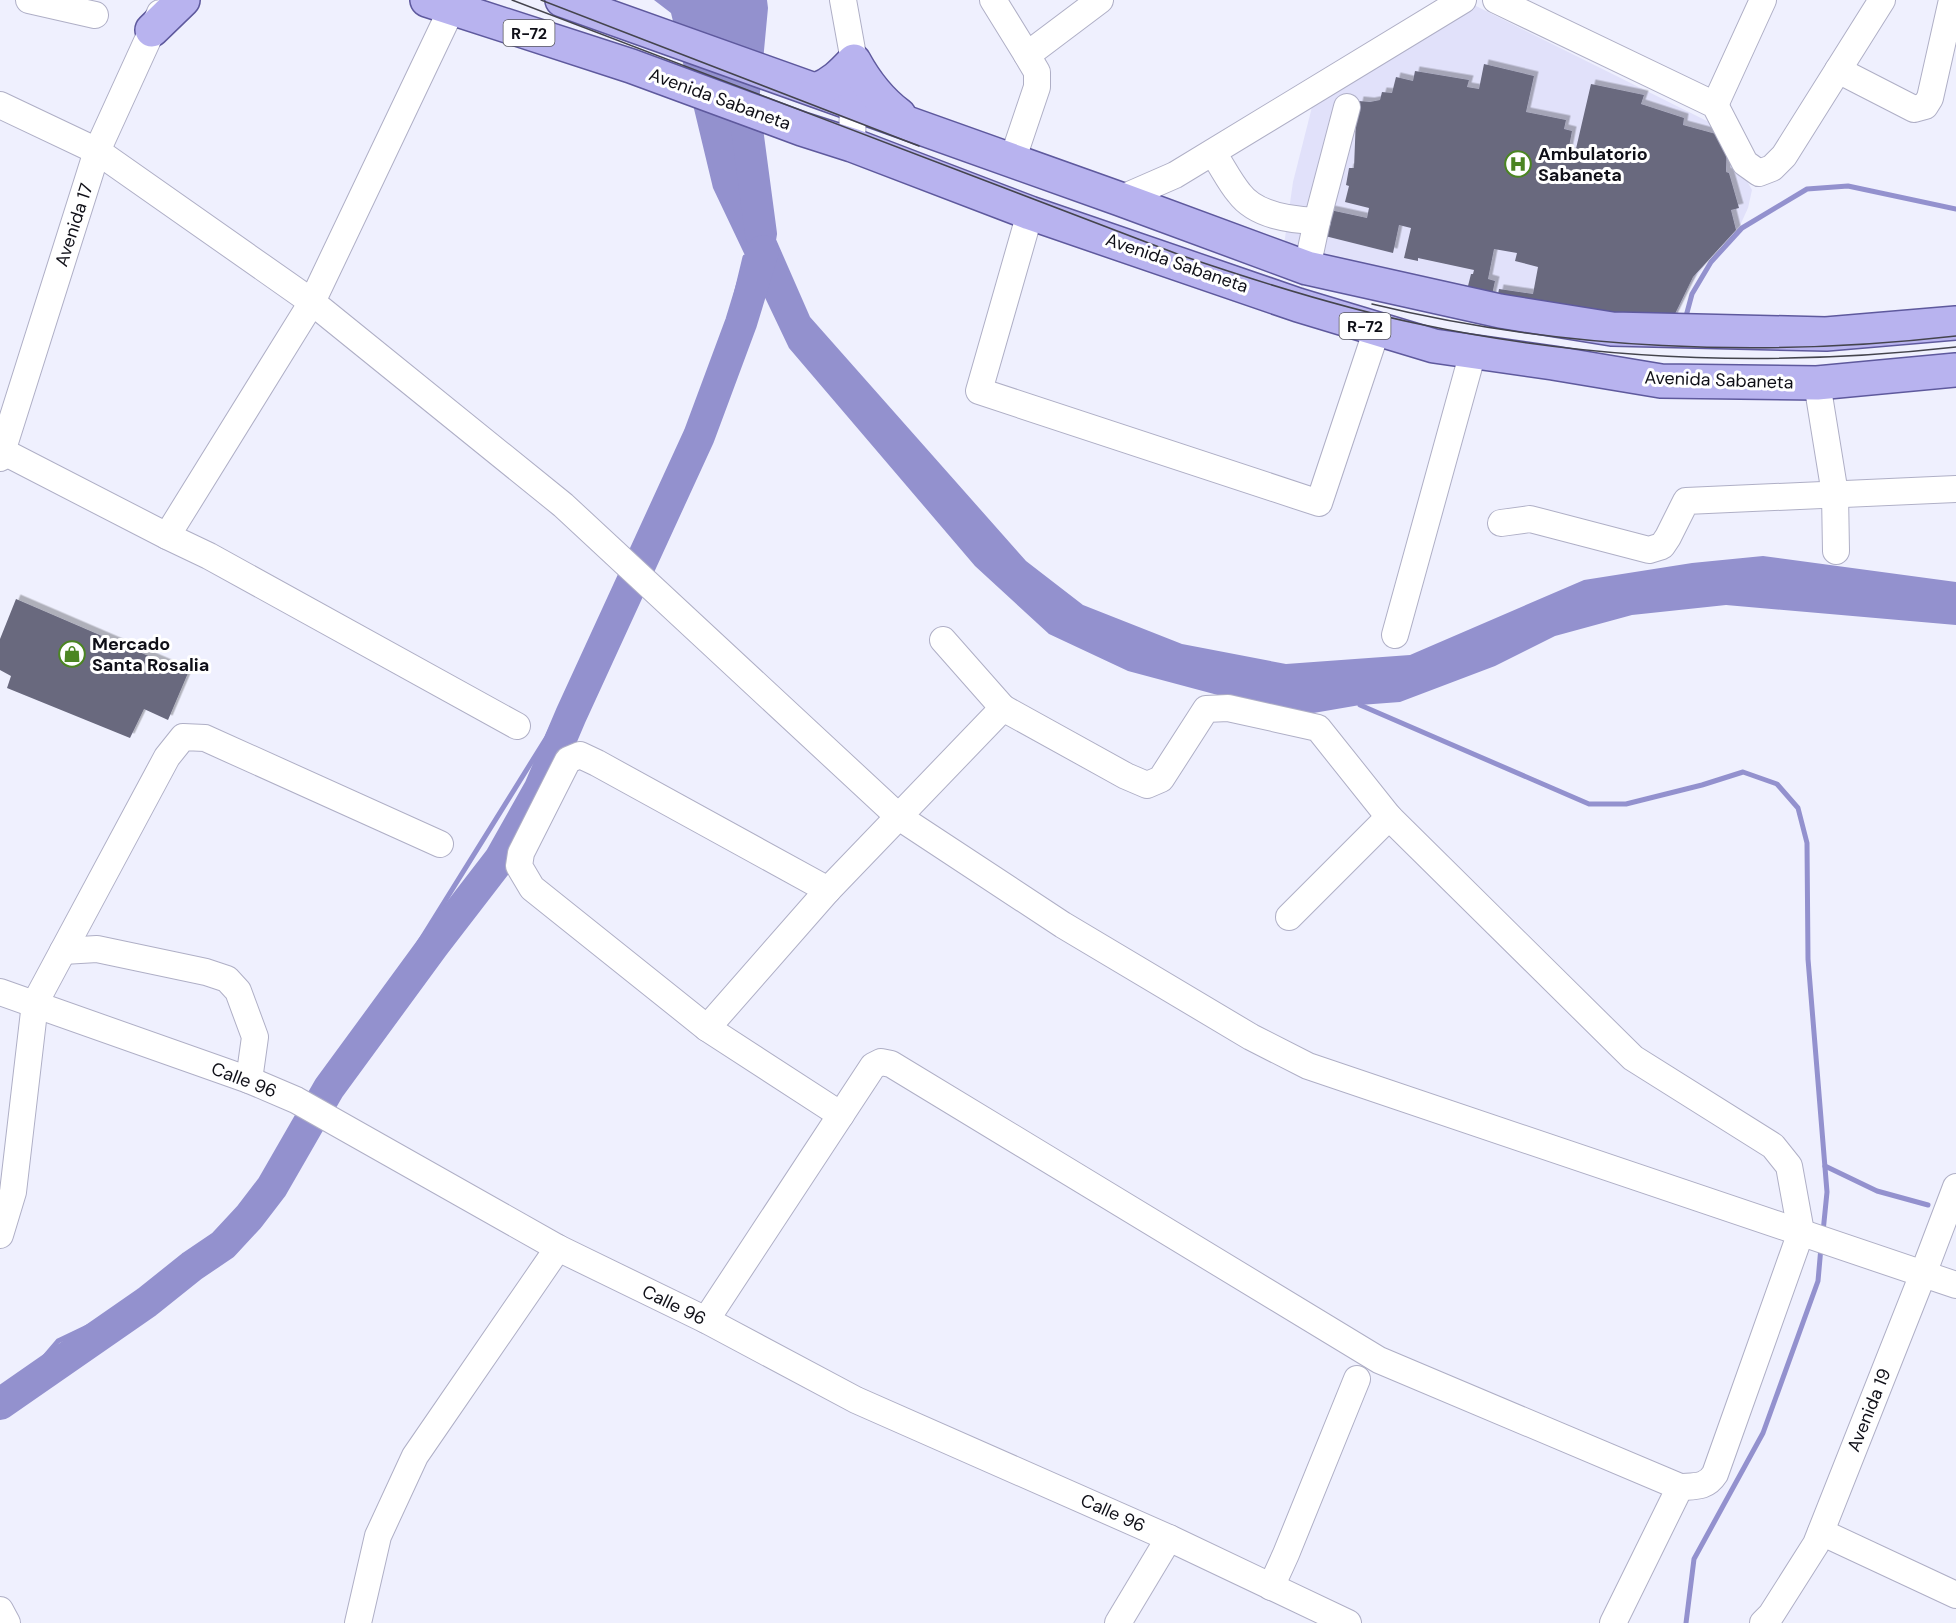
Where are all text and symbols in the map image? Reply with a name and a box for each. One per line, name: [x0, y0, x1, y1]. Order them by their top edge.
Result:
road number: R-72: [504, 20, 554, 46]
street label: Avenida Sabaneta: [646, 62, 794, 136]
place label: Ambulatorio Sabaneta: [1538, 142, 1648, 187]
hospital icon: Ambulatorio Sabaneta: [1503, 149, 1533, 179]
street label: Avenida 17: [49, 180, 99, 270]
street label: Avenida Sabaneta: [1103, 227, 1251, 299]
road number: R-72: [1340, 313, 1390, 339]
street label: Avenida Sabaneta: [1644, 365, 1794, 395]
place label: Mercado Santa Rosalia: [92, 632, 209, 677]
shop icon: Mercado Santa Rosalia: [57, 639, 87, 669]
street label: Calle 96: [208, 1057, 280, 1103]
street label: Calle 96: [638, 1279, 710, 1331]
street label: Avenida 19: [1841, 1365, 1897, 1455]
street label: Calle 96: [1077, 1488, 1149, 1538]

